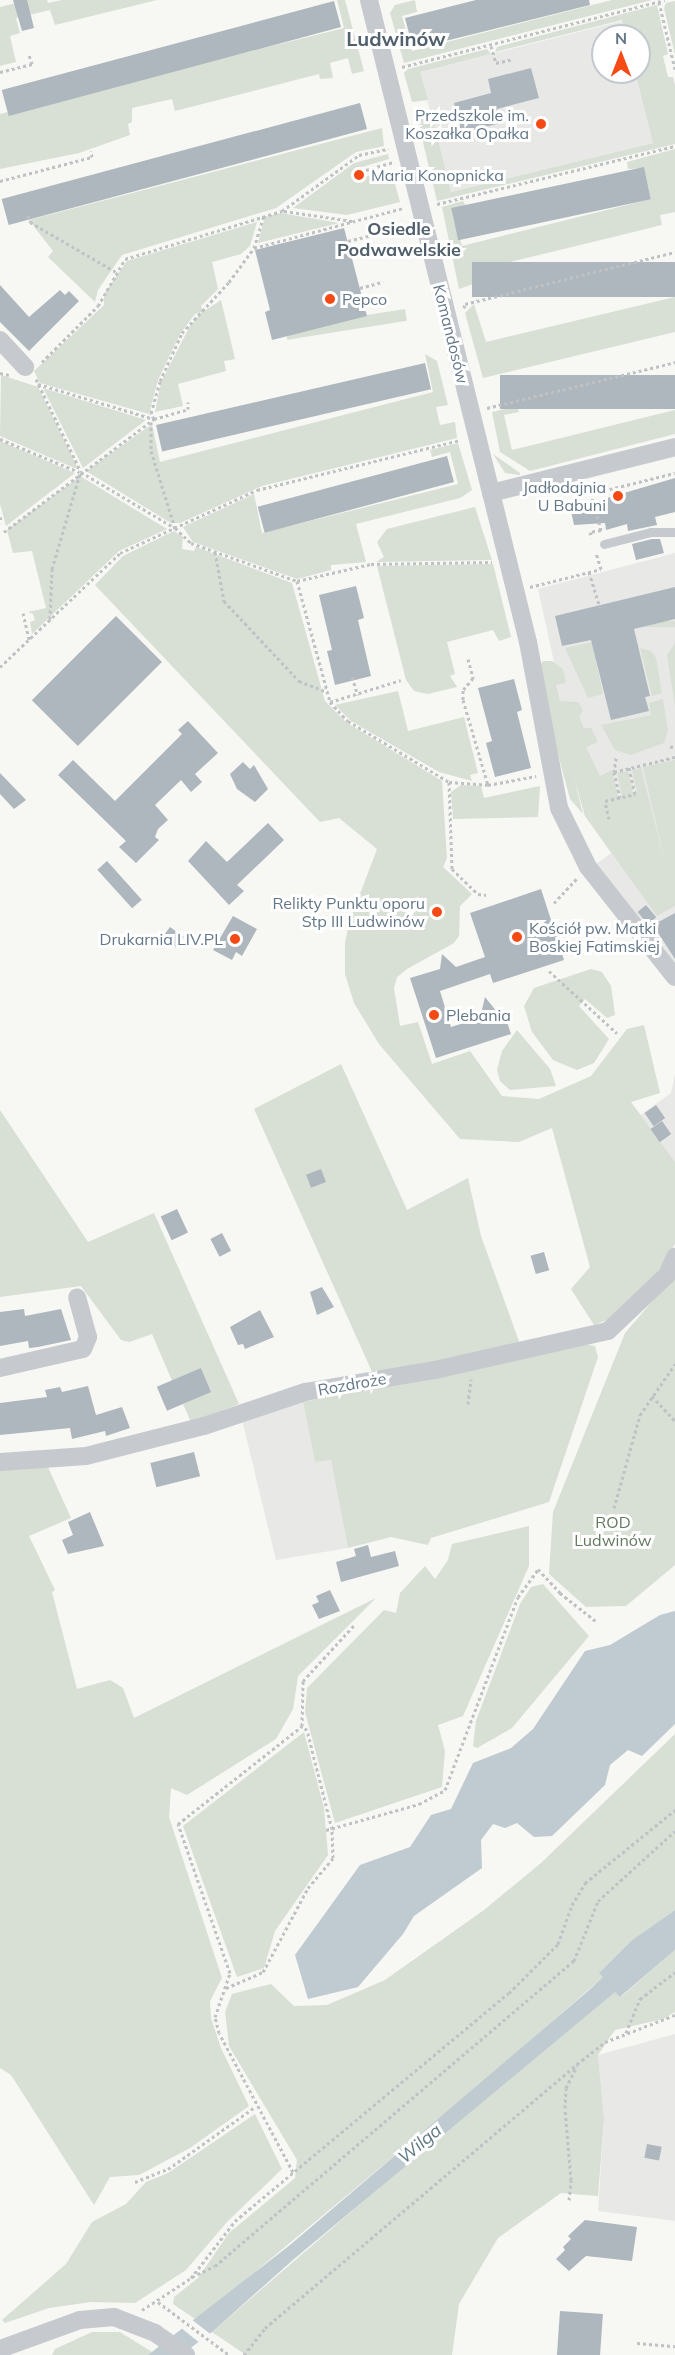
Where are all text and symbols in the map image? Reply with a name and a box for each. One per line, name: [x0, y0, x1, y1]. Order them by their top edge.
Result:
north arrow: [591, 24, 651, 84]
district label: Ludwinów: [346, 26, 446, 50]
text: N: [615, 28, 627, 48]
place label: Przedszkole im. Koszałka Opałka: [405, 105, 529, 143]
marker: Przedszkole im. Koszałka Opałka: [534, 117, 548, 131]
place label: Maria Konopnicka: [371, 165, 504, 185]
marker: Maria Konopnicka: [352, 168, 366, 182]
district label: Osiedle Podwawelskie: [337, 219, 461, 262]
street label: Komandosów: [429, 282, 473, 386]
place label: Pepco: [342, 289, 387, 309]
marker: Pepco: [323, 292, 337, 306]
place label: Jadłodajnia U Babuni: [523, 477, 606, 515]
marker: Jadłodajnia U Babuni: [611, 489, 625, 503]
place label: Relikty Punktu oporu Stp III Ludwinów: [272, 893, 425, 931]
marker: Relikty Punktu oporu Stp III Ludwinów: [430, 905, 444, 919]
place label: Kościół pw. Matki Boskiej Fatimskiej: [529, 918, 660, 956]
place label: Drukarnia LIV.PL: [100, 929, 223, 949]
marker: Kościół pw. Matki Boskiej Fatimskiej: [510, 930, 524, 944]
marker: Drukarnia LIV.PL: [228, 932, 242, 946]
place label: Plebania: [446, 1005, 511, 1025]
marker: Plebania: [427, 1008, 441, 1022]
street label: Rozdroże: [316, 1369, 388, 1399]
park label: ROD Ludwinów: [574, 1512, 652, 1550]
water label: Wilga: [394, 2120, 446, 2168]

